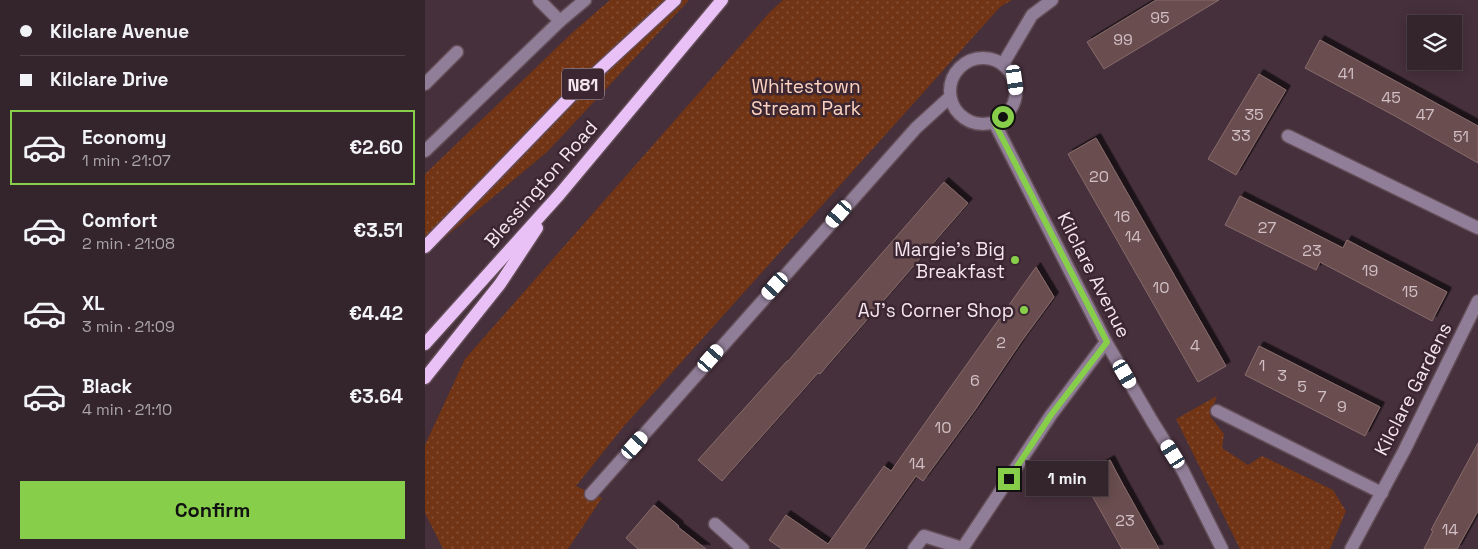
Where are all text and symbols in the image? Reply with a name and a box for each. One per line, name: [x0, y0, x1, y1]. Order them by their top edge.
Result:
house number: 95: [1150, 7, 1170, 28]
map controls: [1407, 15, 1462, 70]
button: layers: [1407, 15, 1462, 70]
text: Kilclare Avenue: [50, 19, 189, 44]
house number: 99: [1113, 29, 1133, 50]
house number: 41: [1338, 63, 1354, 84]
car: [1005, 64, 1024, 96]
text: Kilclare Drive: [50, 67, 168, 92]
road number: N81: [562, 68, 604, 100]
park label: Whitestown Stream Park: [751, 74, 861, 121]
house number: 45: [1381, 87, 1401, 108]
house number: 35: [1244, 104, 1264, 125]
house number: 47: [1416, 104, 1434, 125]
route start: [992, 106, 1014, 128]
street label: Blessington Road: [479, 115, 603, 253]
icon: car: [22, 125, 67, 170]
text: Economy: [82, 125, 166, 150]
house number: 33: [1231, 125, 1251, 146]
house number: 51: [1453, 126, 1469, 147]
text: €2.60: [349, 135, 403, 160]
text: 1 min · 21:07: [82, 150, 171, 171]
house number: 20: [1089, 166, 1109, 187]
car: [823, 198, 854, 230]
house number: 16: [1114, 206, 1130, 227]
icon: car: [22, 208, 67, 253]
text: Comfort: [82, 208, 158, 233]
street label: Kilclare Avenue: [1052, 208, 1136, 342]
house number: 27: [1258, 217, 1276, 238]
text: €3.51: [353, 218, 403, 243]
house number: 14: [1125, 226, 1141, 247]
text: 2 min · 21:08: [82, 233, 175, 254]
place label: Margie's Big Breakfast: [894, 237, 1005, 284]
house number: 23: [1302, 240, 1322, 261]
marker: Margie's Big Breakfast: [1009, 254, 1021, 266]
house number: 19: [1362, 260, 1378, 281]
car: [759, 270, 790, 302]
house number: 10: [1153, 277, 1169, 298]
house number: 15: [1402, 281, 1418, 302]
icon: car: [22, 291, 67, 336]
text: XL: [82, 291, 105, 316]
place label: AJ's Corner Shop: [858, 298, 1014, 323]
text: €4.42: [349, 301, 403, 326]
marker: AJ's Corner Shop: [1018, 304, 1030, 316]
text: 3 min · 21:09: [82, 316, 175, 337]
street label: Kilclare Gardens: [1369, 318, 1457, 460]
house number: 2: [996, 332, 1006, 353]
house number: 4: [1190, 335, 1200, 356]
car: [695, 342, 726, 374]
house number: 1: [1259, 355, 1265, 376]
car: [1111, 357, 1138, 391]
house number: 3: [1277, 365, 1287, 386]
house number: 6: [970, 370, 980, 391]
icon: car: [22, 374, 67, 419]
text: Black: [82, 374, 132, 399]
house number: 5: [1297, 376, 1307, 397]
text: €3.64: [349, 384, 403, 409]
house number: 7: [1317, 386, 1327, 407]
house number: 9: [1337, 396, 1347, 417]
text: 4 min · 21:10: [82, 399, 172, 420]
house number: 10: [935, 417, 951, 438]
car: [619, 429, 650, 461]
car: [1158, 437, 1187, 471]
house number: 14: [909, 453, 925, 474]
callout: 1 min: [1027, 462, 1109, 496]
route end: [998, 468, 1020, 490]
text: 1 min: [1047, 468, 1087, 489]
button: Confirm: [20, 481, 405, 539]
house number: 23: [1115, 510, 1135, 531]
house number: 14: [1442, 519, 1458, 540]

